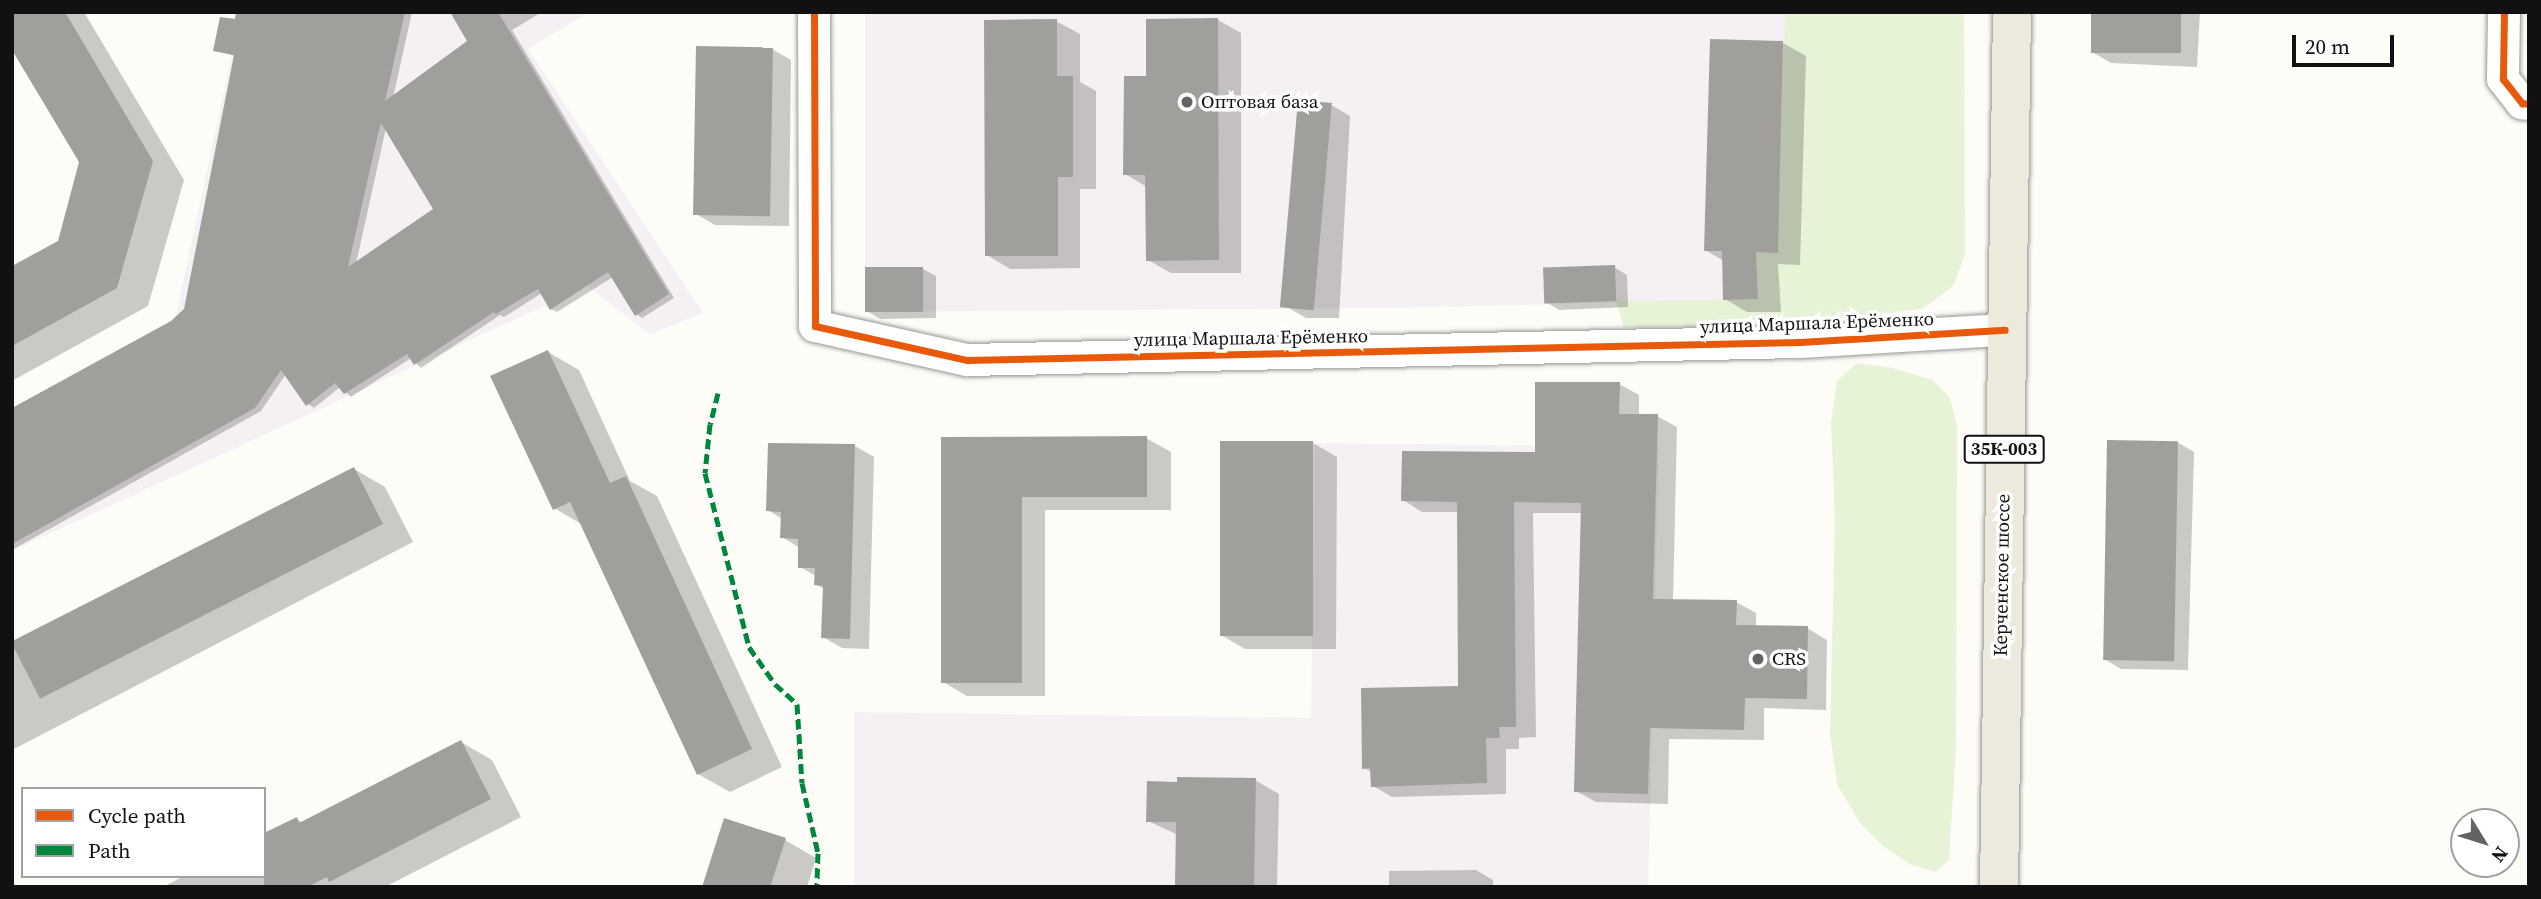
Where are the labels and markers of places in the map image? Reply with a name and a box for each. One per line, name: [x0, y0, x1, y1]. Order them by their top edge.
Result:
place label: Оптовая база: [1201, 91, 1318, 113]
marker: Оптовая база: [1179, 94, 1195, 110]
place label: CRS: [1772, 648, 1806, 670]
marker: CRS: [1750, 651, 1766, 667]

